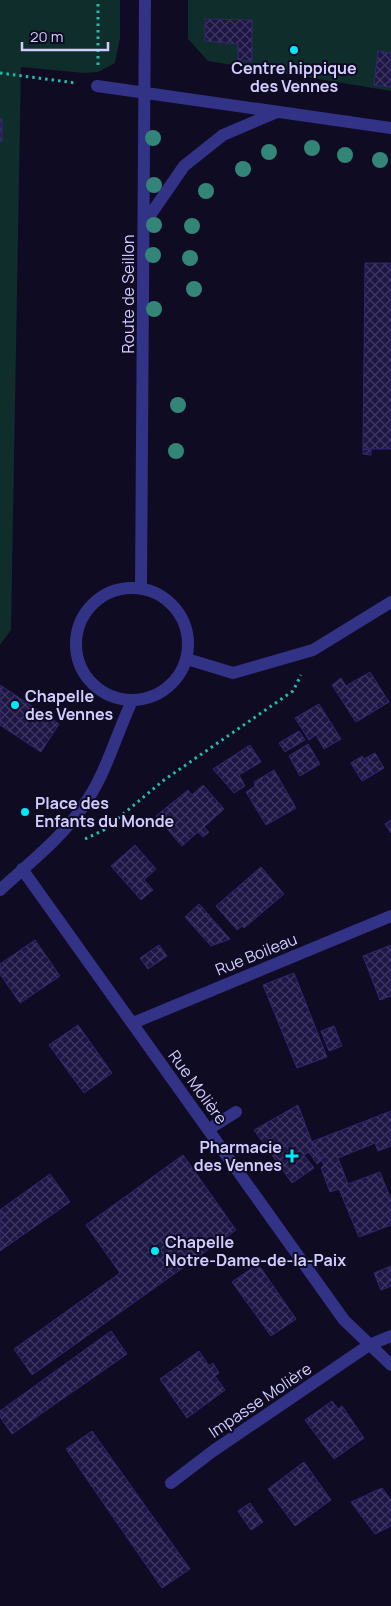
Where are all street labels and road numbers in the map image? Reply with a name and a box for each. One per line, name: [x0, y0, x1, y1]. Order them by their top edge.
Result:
street label: Route de Seillon: [117, 234, 139, 354]
street label: Rue Boileau: [212, 928, 300, 980]
street label: Rue Molière: [164, 1045, 232, 1129]
street label: Impasse Molière: [204, 1357, 316, 1443]

